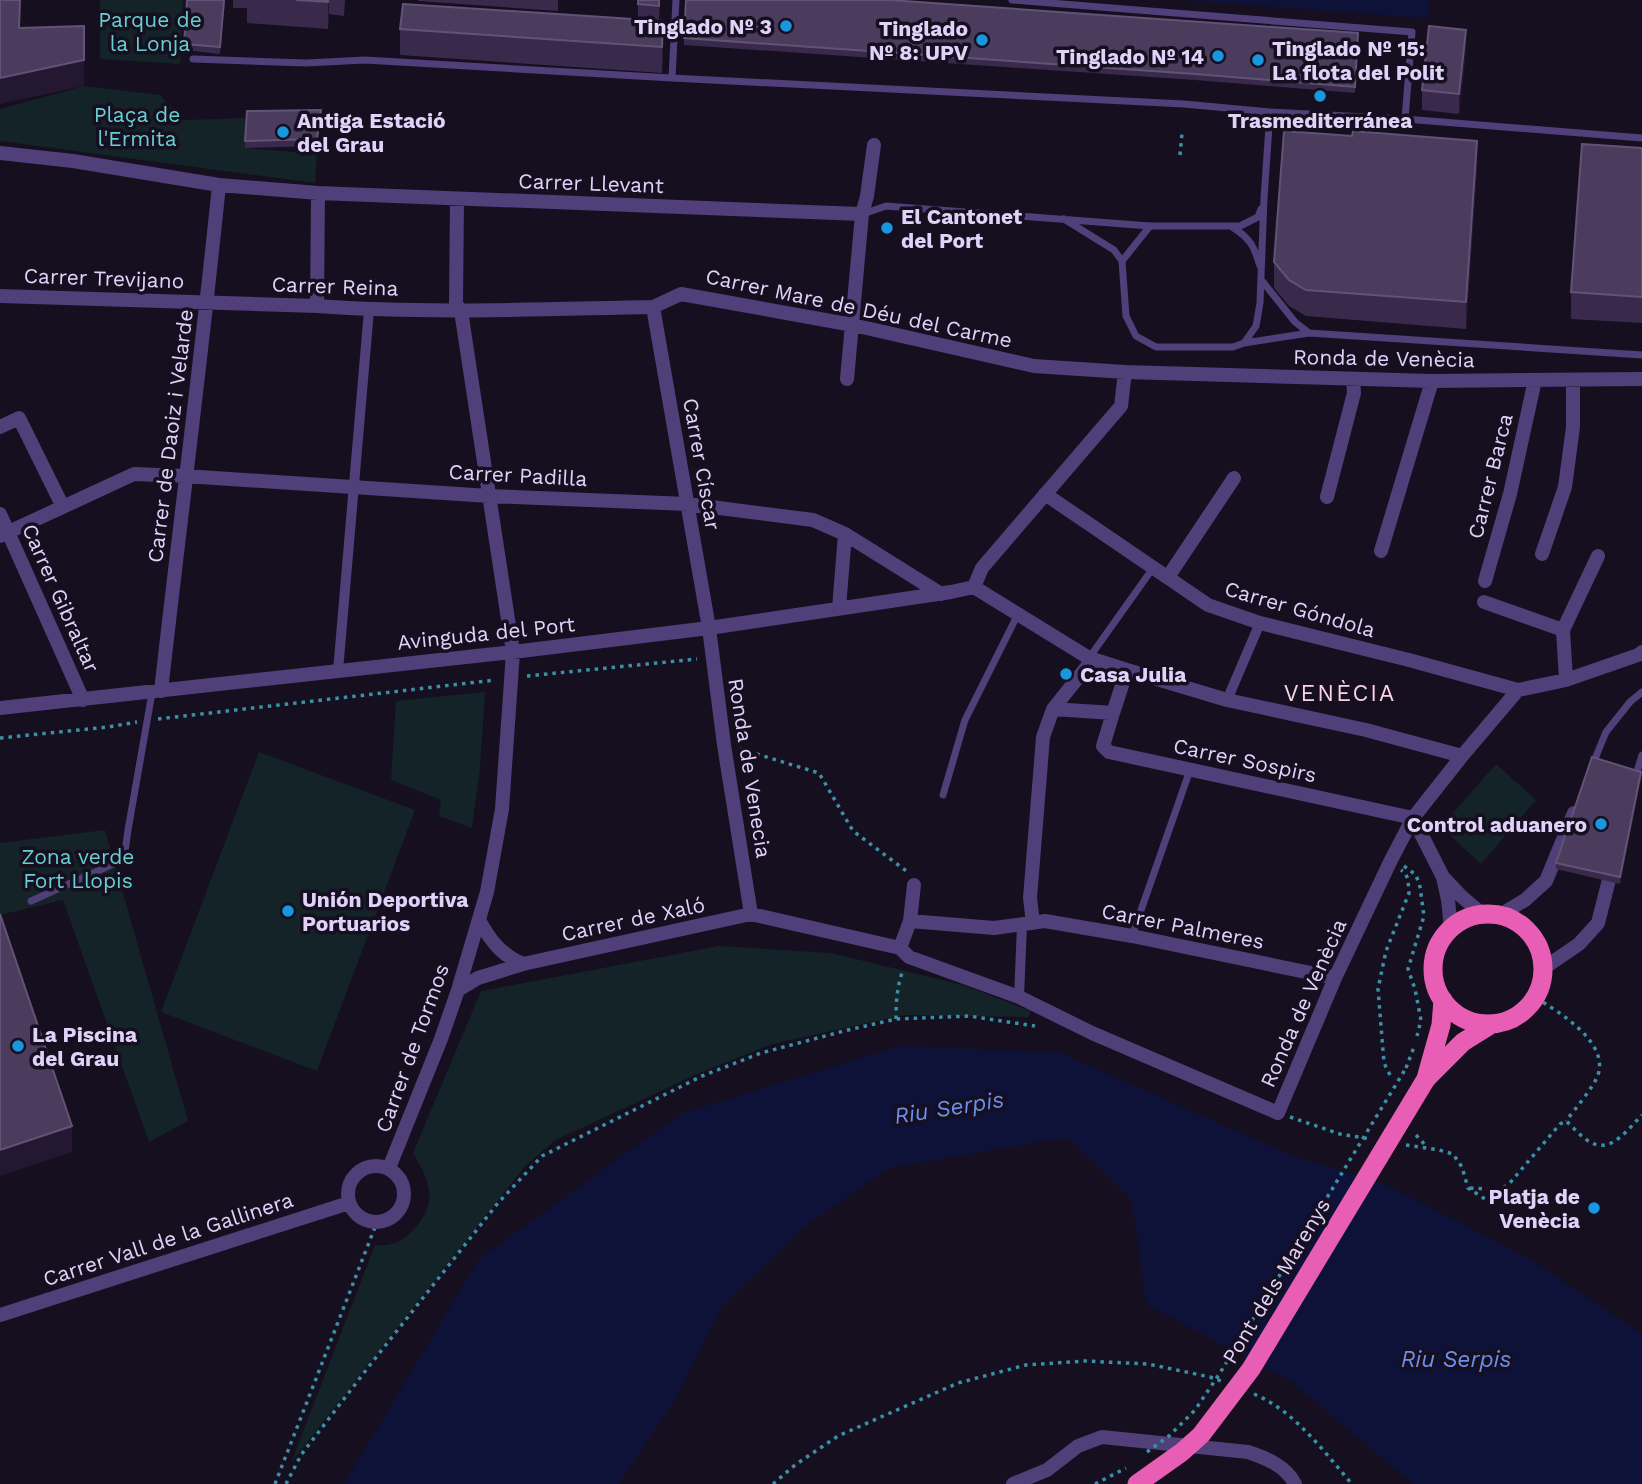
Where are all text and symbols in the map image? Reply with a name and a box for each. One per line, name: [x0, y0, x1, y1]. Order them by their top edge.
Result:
park label: Parque de la Lonja: [98, 7, 202, 56]
place label: Tinglado Nº 3: [634, 14, 772, 39]
place label: Tinglado Nº 8: UPV: [869, 16, 969, 65]
marker: Tinglado Nº 3: [778, 18, 794, 34]
marker: Tinglado Nº 8: UPV: [974, 32, 990, 48]
place label: Tinglado Nº 15: La flota del Polit: [1272, 36, 1444, 85]
place label: Tinglado Nº 14: [1056, 44, 1204, 69]
marker: Tinglado Nº 14: [1210, 48, 1226, 64]
marker: Tinglado Nº 15: La flota del Polit: [1250, 52, 1266, 68]
marker: Trasmediterránea: [1312, 88, 1328, 104]
park label: Plaça de l'Ermita: [94, 102, 180, 151]
place label: Antiga Estació del Grau: [297, 108, 446, 157]
place label: Trasmediterránea: [1228, 108, 1413, 133]
marker: Antiga Estació del Grau: [275, 124, 291, 140]
street label: Carrer Llevant: [518, 168, 664, 198]
place label: El Cantonet del Port: [901, 204, 1022, 253]
marker: El Cantonet del Port: [879, 220, 895, 236]
street label: Carrer Trevijano: [23, 263, 185, 293]
street label: Carrer Mare de Déu del Carme: [704, 263, 1014, 353]
street label: Carrer Reina: [271, 271, 399, 301]
street label: Carrer de Daoiz i Velarde: [142, 308, 198, 564]
street label: Ronda de Venècia: [1293, 344, 1475, 372]
street label: Carrer Císcar: [678, 396, 726, 532]
street label: Carrer Barca: [1462, 411, 1518, 541]
street label: Carrer Padilla: [448, 459, 588, 491]
street label: Carrer Gibraltar: [17, 520, 105, 676]
street label: Carrer Góndola: [1222, 576, 1378, 642]
street label: Avinguda del Port: [396, 611, 576, 655]
place label: Casa Julia: [1080, 662, 1187, 687]
marker: Casa Julia: [1058, 666, 1074, 682]
street label: Ronda de Venecia: [723, 676, 777, 860]
district label: VENÈCIA: [1284, 680, 1396, 707]
street label: Carrer Sospirs: [1171, 733, 1319, 787]
place label: Control aduanero: [1407, 812, 1587, 837]
marker: Control aduanero: [1593, 816, 1609, 832]
park label: Zona verde Fort Llopis: [22, 844, 134, 893]
place label: Unión Deportiva Portuarios: [302, 887, 469, 936]
street label: Carrer de Xaló: [559, 892, 707, 946]
street label: Carrer Palmeres: [1100, 898, 1266, 954]
marker: Unión Deportiva Portuarios: [280, 903, 296, 919]
street label: Ronda de Venècia: [1255, 915, 1351, 1091]
street label: Carrer de Tormos: [370, 960, 454, 1136]
place label: La Piscina del Grau: [32, 1022, 138, 1071]
marker: La Piscina del Grau: [10, 1038, 26, 1054]
water label: Riu Serpis: [892, 1086, 1006, 1130]
place label: Platja de Venècia: [1489, 1184, 1581, 1233]
street label: Carrer Vall de la Gallinera: [40, 1187, 296, 1291]
street label: Pont dels Marenys: [1217, 1194, 1335, 1368]
marker: Platja de Venècia: [1586, 1200, 1602, 1216]
water label: Riu Serpis: [1401, 1346, 1512, 1373]

